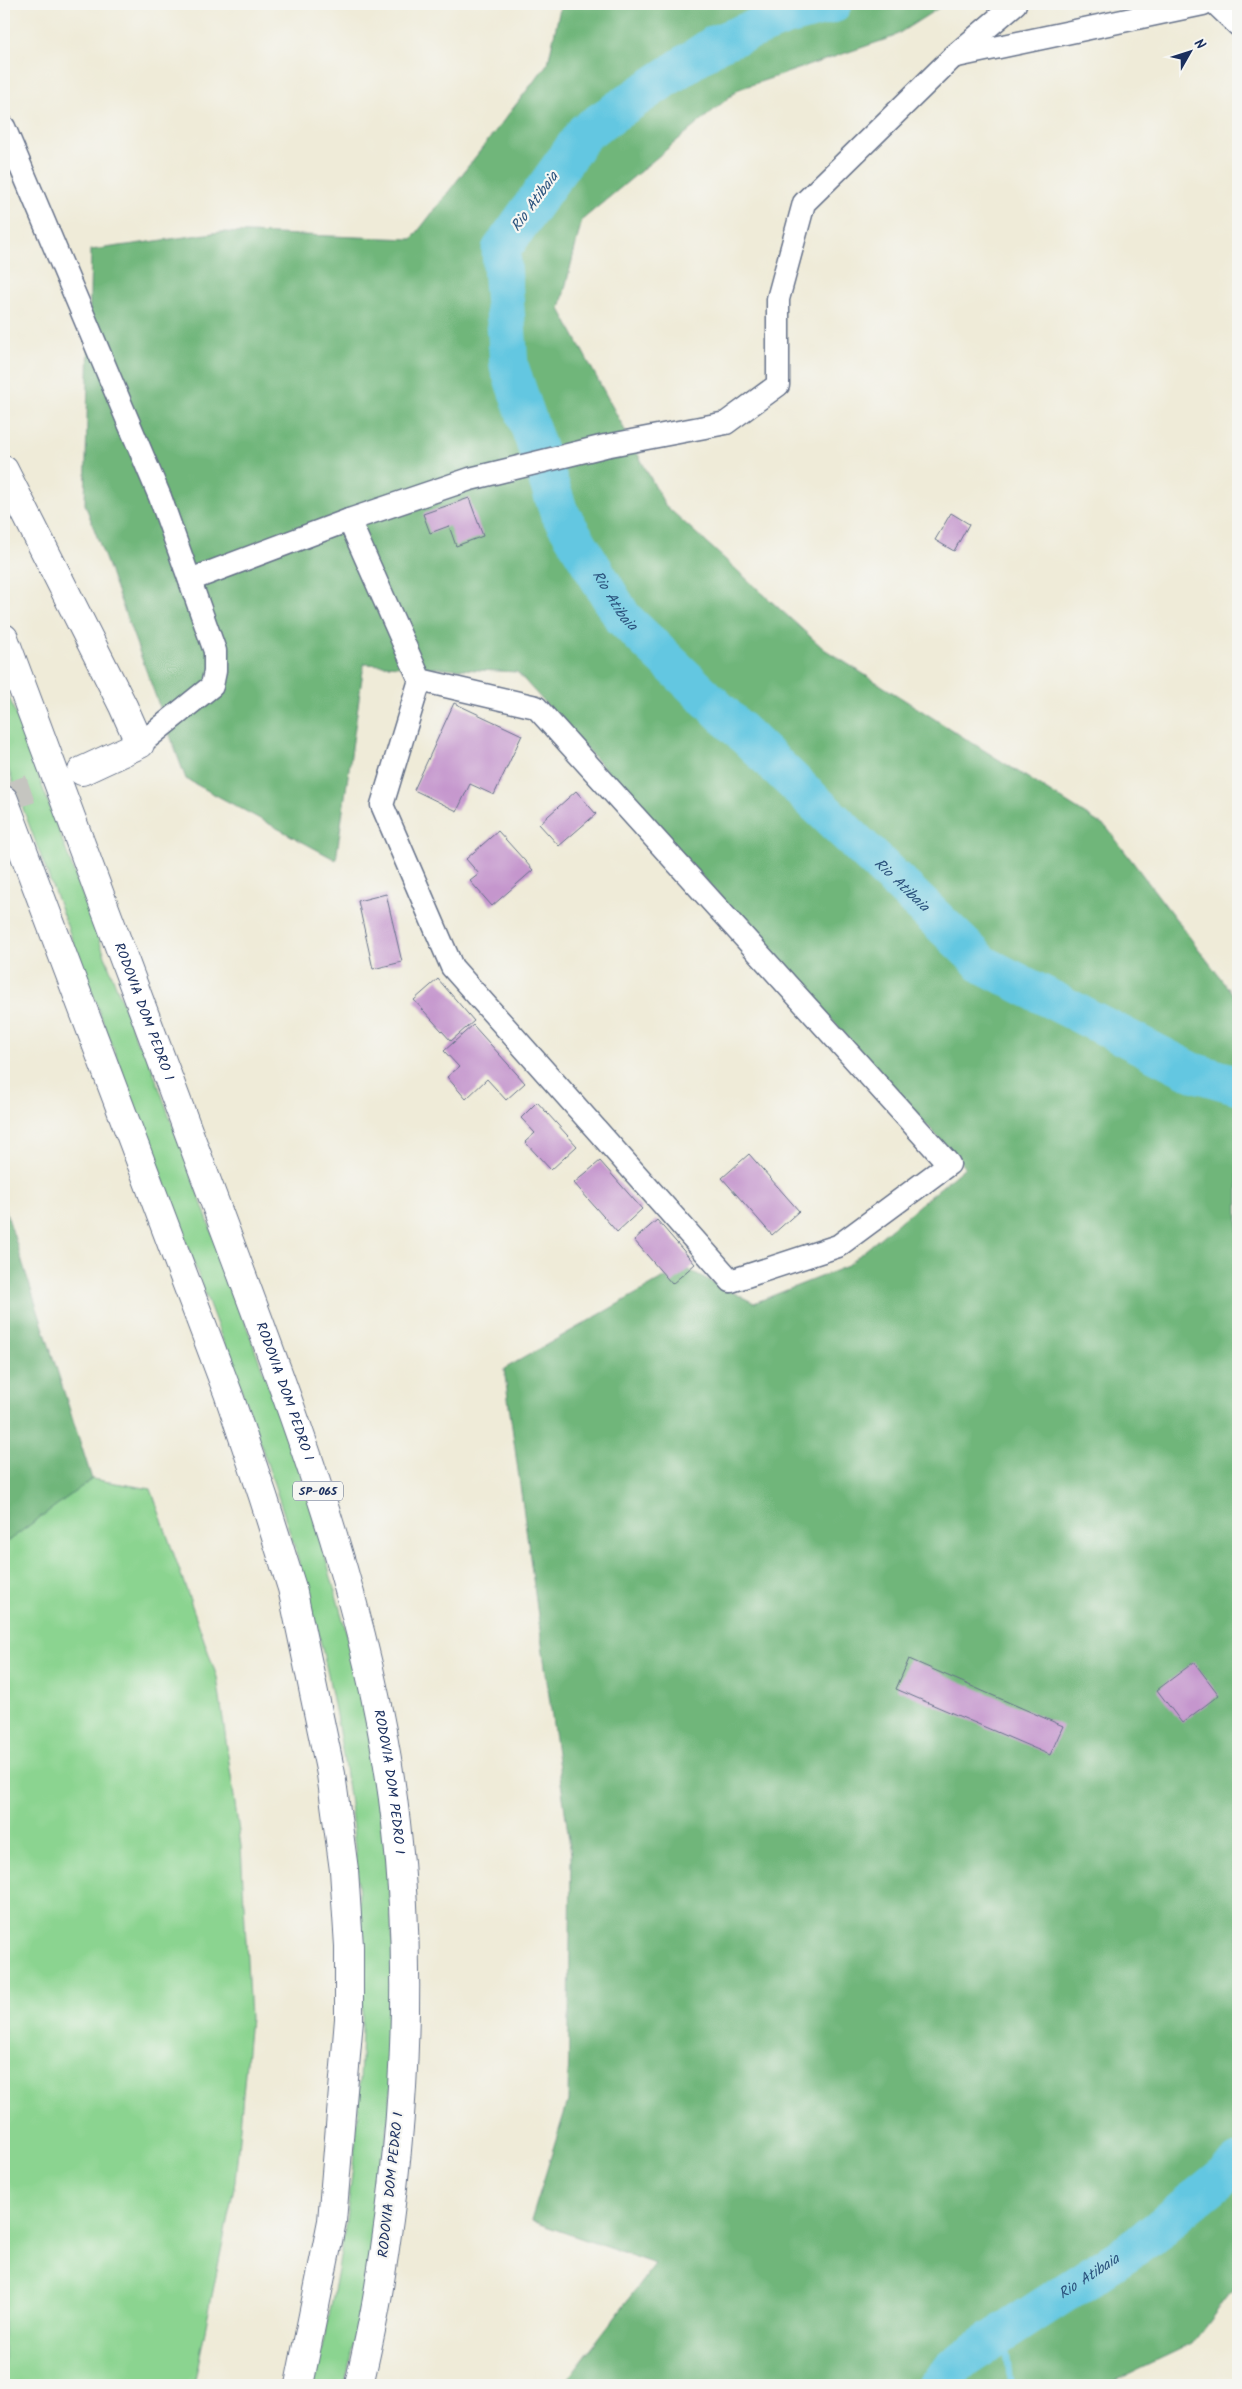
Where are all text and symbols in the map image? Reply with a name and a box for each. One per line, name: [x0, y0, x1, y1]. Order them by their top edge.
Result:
north arrow: [1164, 28, 1214, 78]
text: N: [1188, 34, 1211, 55]
water label: Rio Atibaia: [505, 166, 566, 237]
water label: Rio Atibaia: [585, 566, 643, 638]
water label: Rio Atibaia: [868, 853, 935, 919]
street label: RODOVIA DOM PEDRO I: [108, 939, 180, 1084]
street label: RODOVIA DOM PEDRO I: [249, 1319, 319, 1464]
road number: SP-065: [293, 1482, 343, 1500]
street label: RODOVIA DOM PEDRO I: [367, 1707, 410, 1855]
street label: RODOVIA DOM PEDRO I: [372, 2111, 410, 2259]
water label: Rio Atibaia: [1054, 2247, 1126, 2306]

